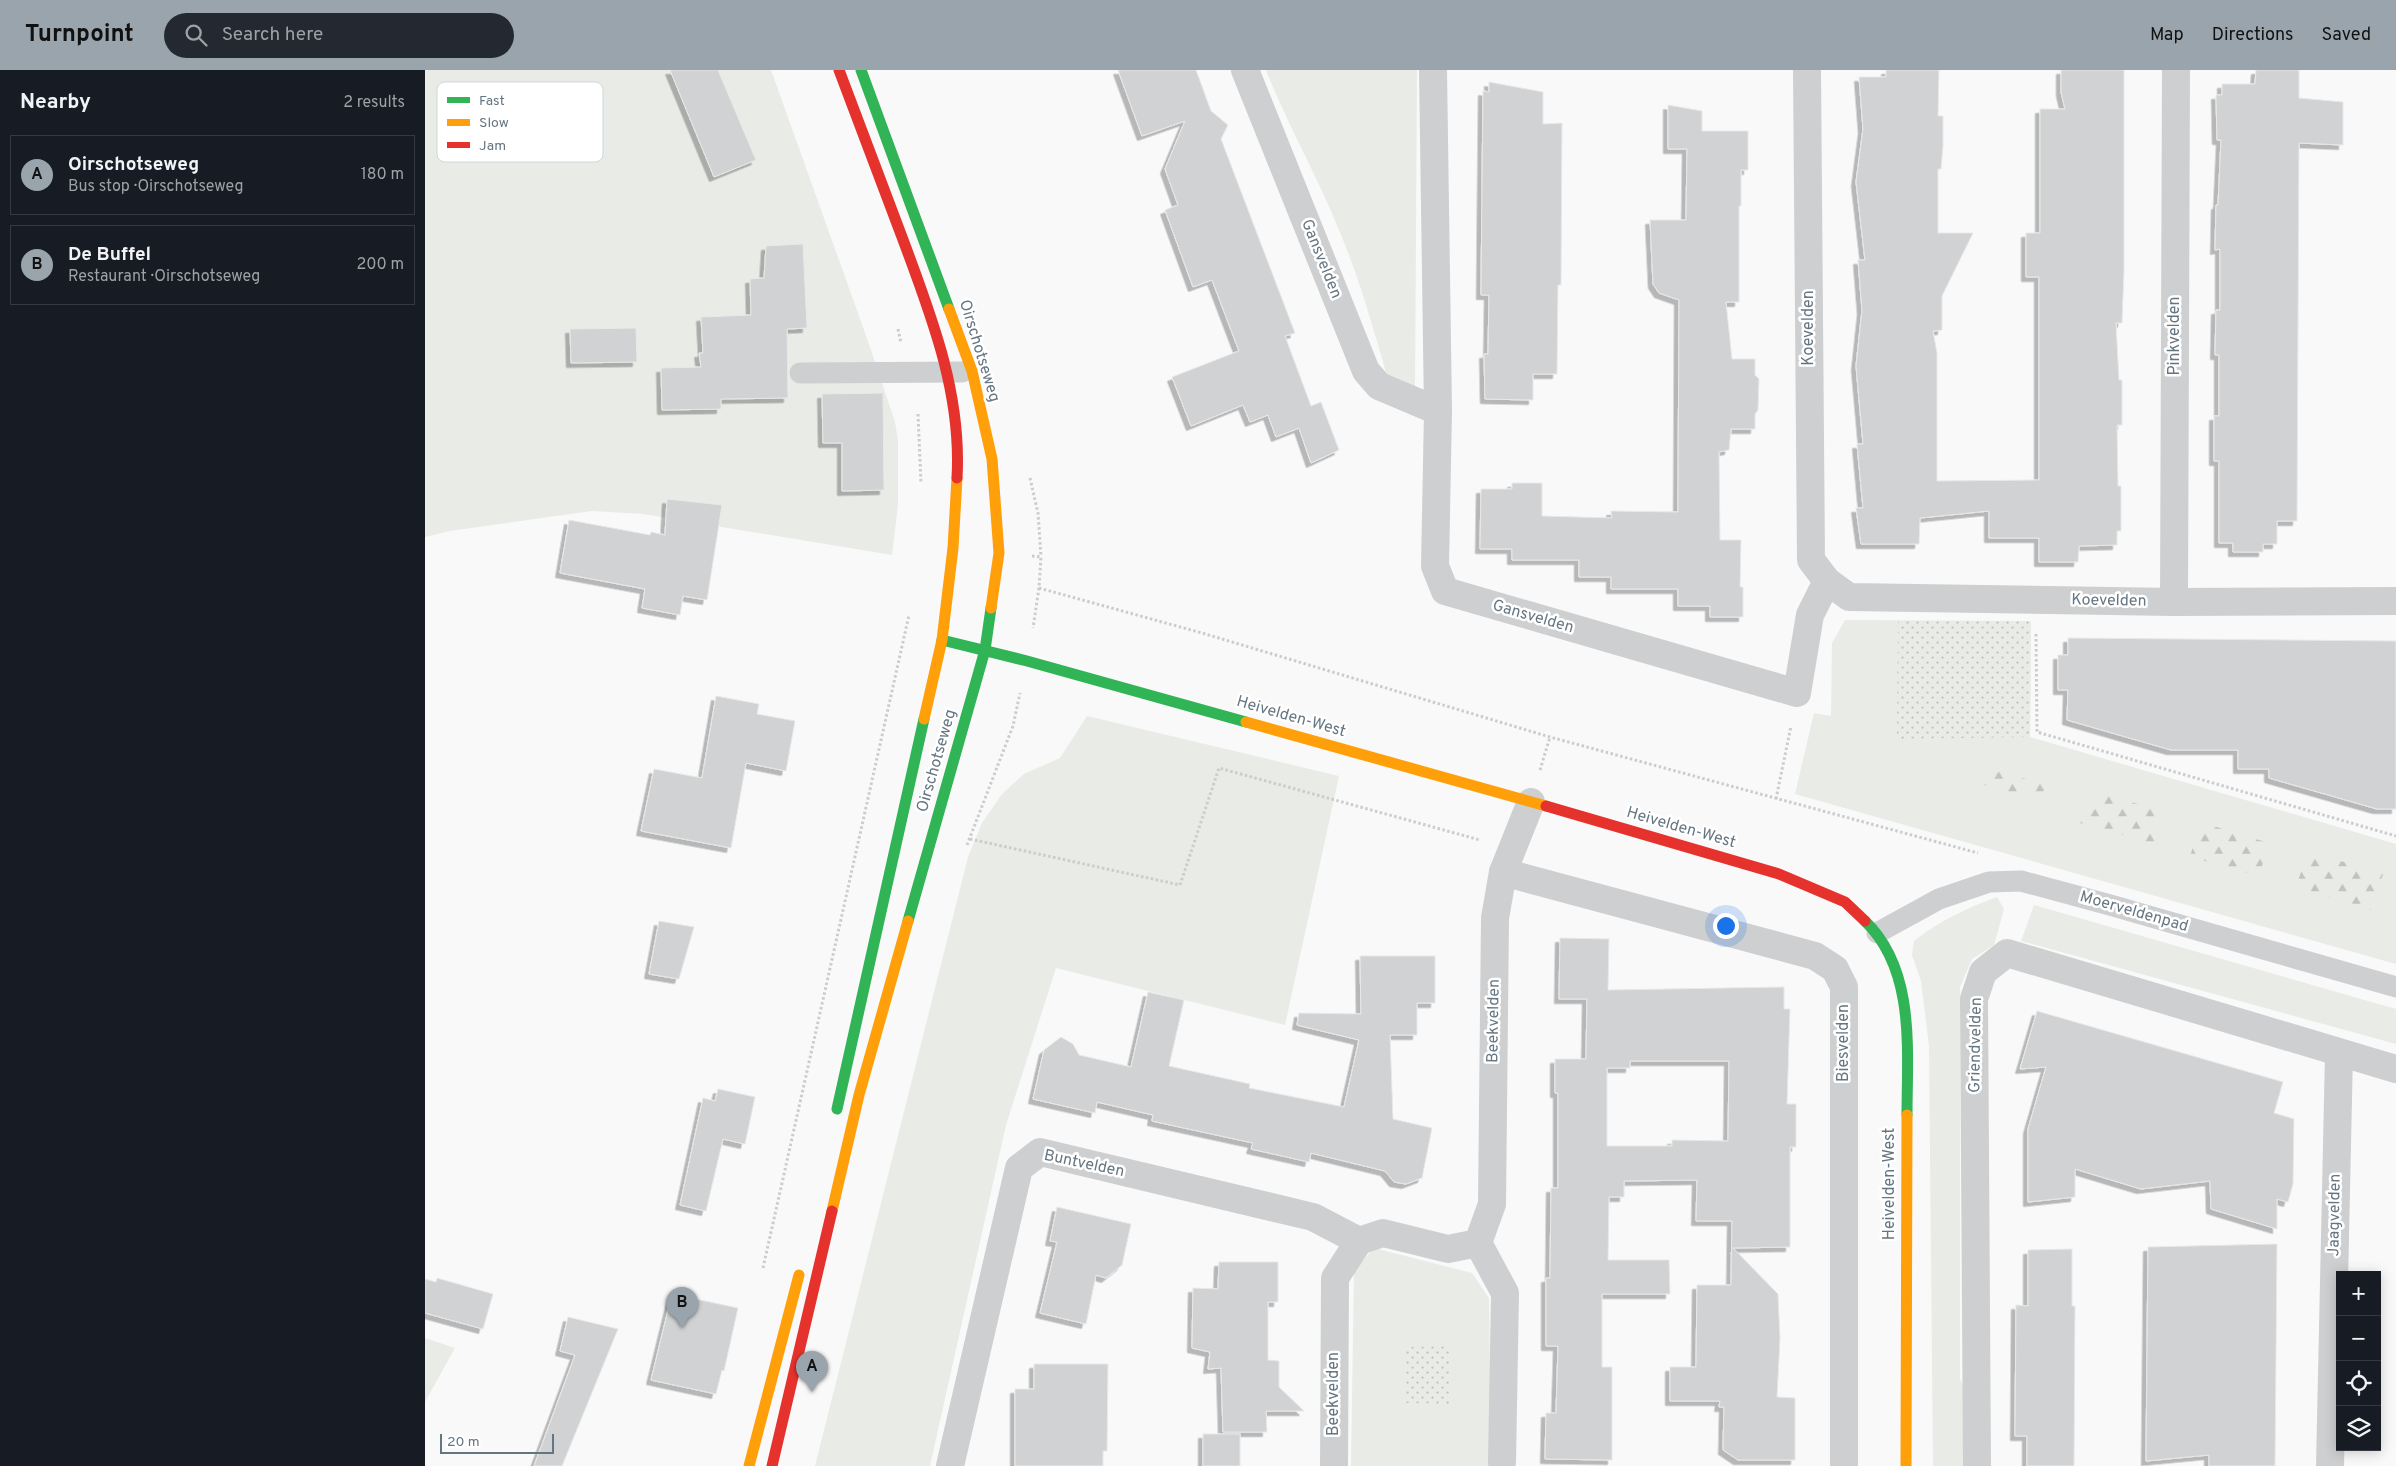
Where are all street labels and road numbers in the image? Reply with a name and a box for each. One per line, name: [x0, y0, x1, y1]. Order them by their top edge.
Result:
street label: Gansvelden: [1296, 217, 1346, 301]
street label: Koevelden: [1799, 290, 1819, 366]
street label: Pinkvelden: [2165, 296, 2185, 376]
street label: Oirschotseweg: [954, 297, 1004, 405]
street label: Koevelden: [2071, 590, 2147, 612]
street label: Gansvelden: [1490, 596, 1576, 638]
street label: Heivelden-West: [1234, 692, 1348, 742]
street label: Oirschotseweg: [913, 707, 961, 815]
street label: Heivelden-West: [1624, 803, 1738, 853]
street label: Moerveldenpad: [2077, 887, 2191, 937]
street label: Beekvelden: [1483, 979, 1505, 1063]
street label: Griendvelden: [1965, 997, 1987, 1093]
street label: Biesvelden: [1834, 1004, 1854, 1082]
street label: Heivelden-West: [1880, 1128, 1900, 1240]
street label: Buntvelden: [1042, 1146, 1126, 1182]
street label: Jaagvelden: [2324, 1173, 2346, 1257]
street label: Beekvelden: [1324, 1352, 1344, 1436]

